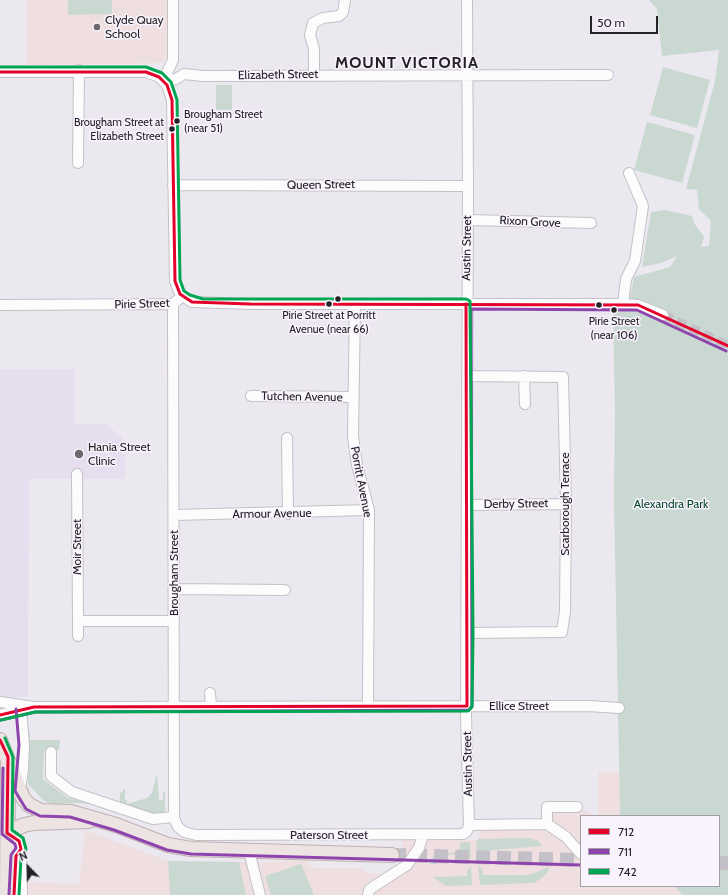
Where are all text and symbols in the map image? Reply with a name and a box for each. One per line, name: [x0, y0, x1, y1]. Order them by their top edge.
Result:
scale bar: [592, 8, 660, 34]
place label: Clyde Quay School: [105, 13, 164, 41]
text: 50 m: [597, 15, 625, 30]
marker: Clyde Quay School: [92, 22, 102, 32]
district label: MOUNT VICTORIA: [335, 53, 479, 73]
street label: Elizabeth Street: [238, 67, 318, 83]
place label: Brougham Street (near 51): [184, 108, 263, 134]
place label: Brougham Street at Elizabeth Street: [74, 116, 164, 142]
marker: Brougham Street (near 51): [172, 116, 182, 126]
marker: Brougham Street at Elizabeth Street: [167, 124, 177, 134]
street label: Queen Street: [287, 177, 355, 193]
street label: Rixon Grove: [499, 213, 561, 231]
street label: Austin Street: [459, 215, 475, 281]
unlabelled marker: [333, 294, 343, 304]
street label: Pirie Street: [114, 296, 170, 312]
marker: Pirie Street at Porritt Avenue (near 66): [324, 299, 334, 309]
unlabelled marker: [594, 300, 604, 310]
marker: Pirie Street (near 106): [609, 305, 619, 315]
place label: Pirie Street at Porritt Avenue (near 66): [282, 309, 376, 335]
place label: Pirie Street (near 106): [589, 315, 639, 341]
street label: Tutchen Avenue: [261, 389, 343, 405]
place label: Hania Street Clinic: [88, 440, 151, 468]
street label: Porritt Avenue: [347, 445, 375, 519]
marker: Hania Street Clinic: [73, 448, 85, 460]
street label: Scarborough Terrace: [558, 452, 572, 556]
street label: Derby Street: [484, 496, 548, 512]
park label: Alexandra Park: [634, 497, 708, 511]
street label: Armour Avenue: [232, 506, 312, 522]
street label: Moir Street: [70, 519, 84, 575]
street label: Brougham Street: [167, 530, 181, 616]
street label: Ellice Street: [489, 699, 549, 713]
street label: Austin Street: [460, 731, 476, 797]
legend: [580, 815, 720, 887]
text: 712: [618, 824, 634, 839]
street label: Paterson Street: [290, 828, 368, 842]
text: 711: [618, 844, 632, 859]
north arrow: [8, 847, 48, 887]
text: N: [17, 848, 30, 864]
text: 742: [618, 864, 637, 879]

